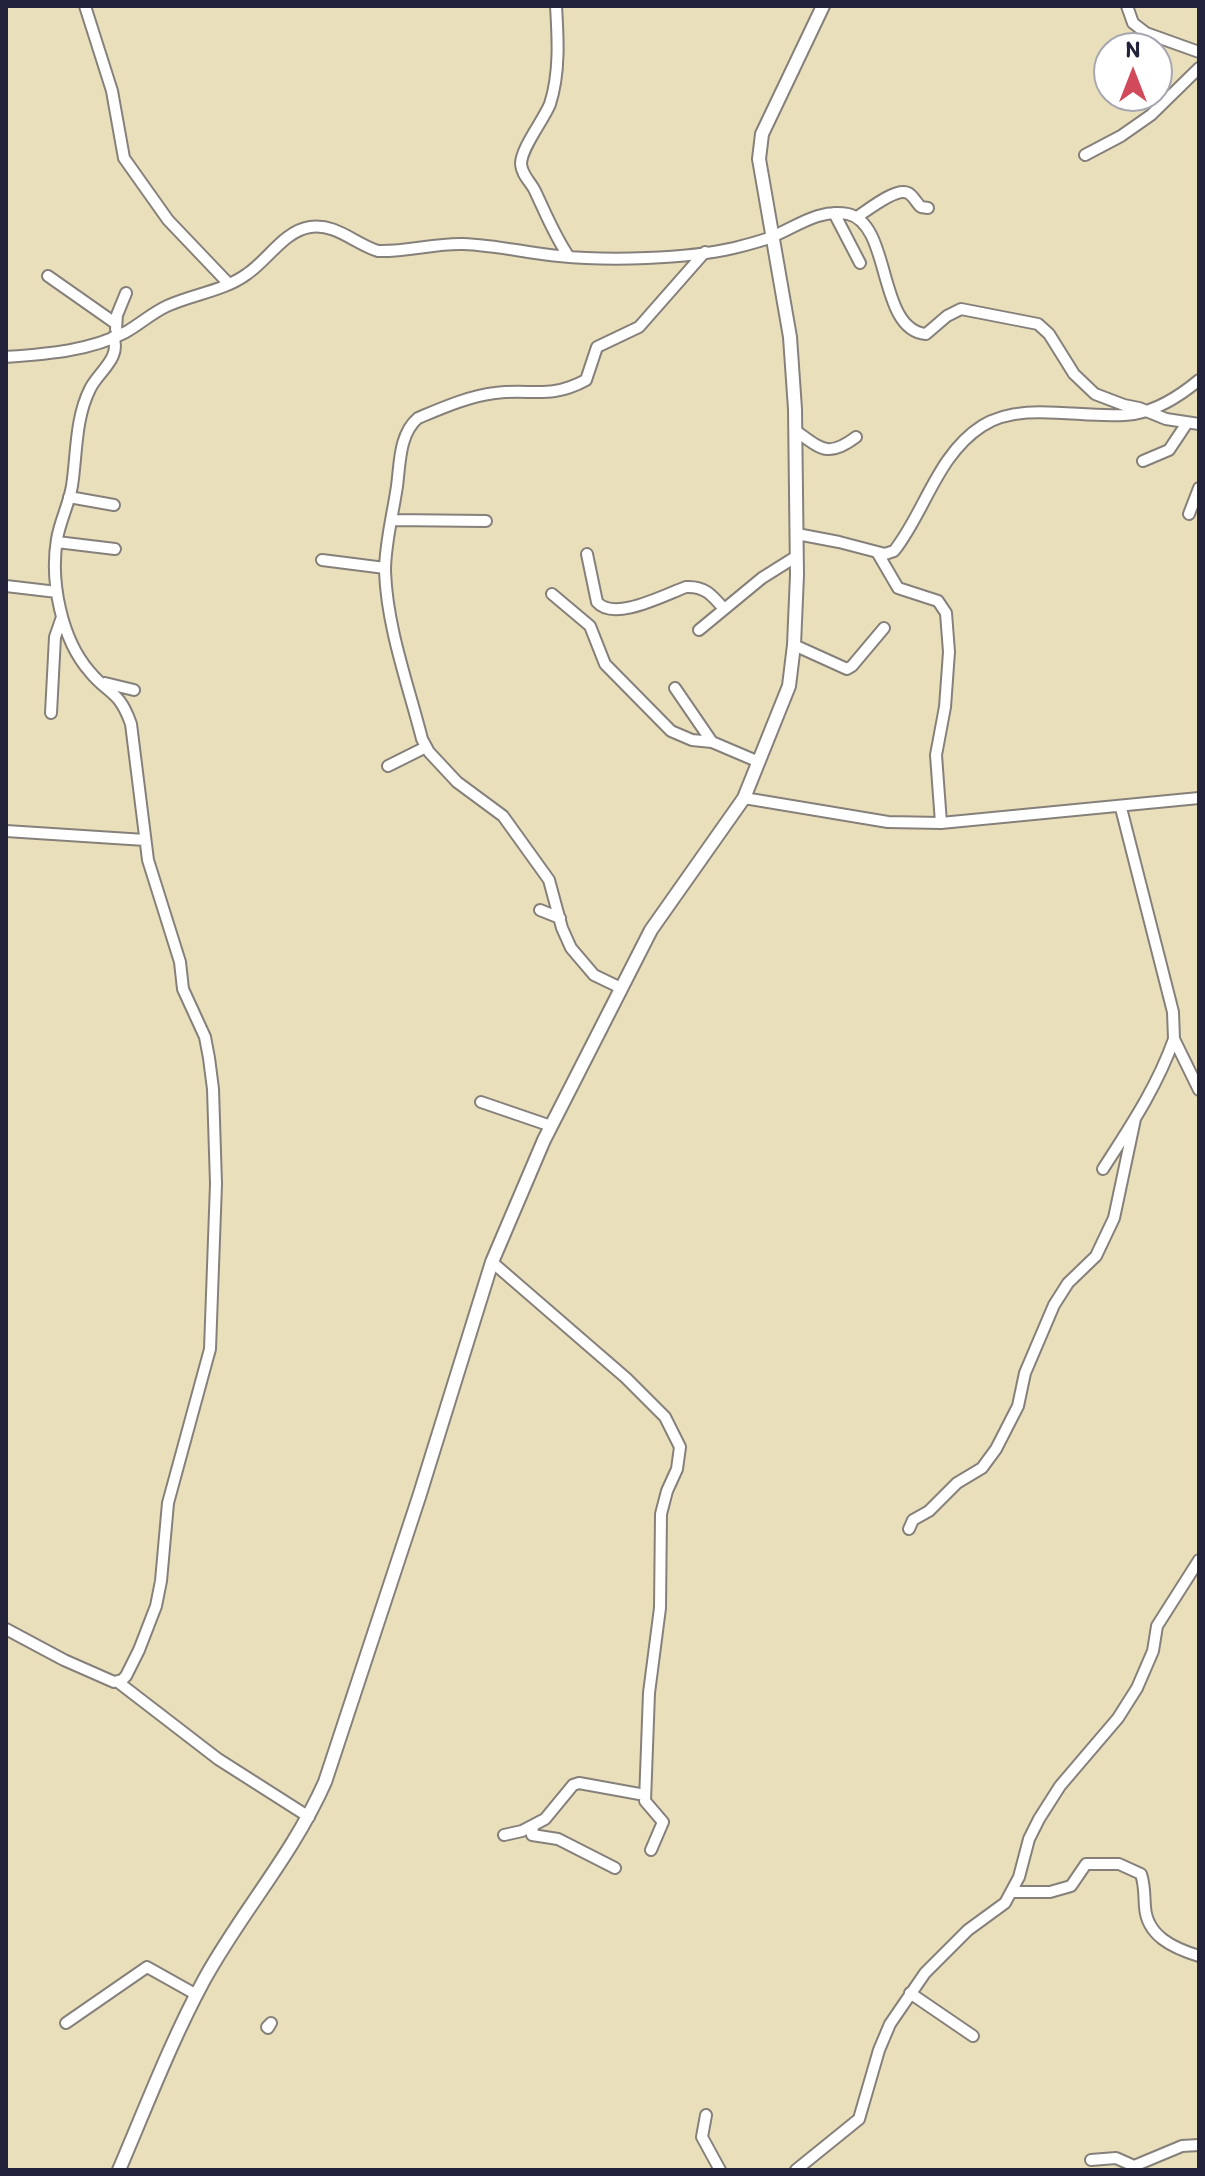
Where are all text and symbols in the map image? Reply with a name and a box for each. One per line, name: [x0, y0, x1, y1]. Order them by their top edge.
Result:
north arrow: [1093, 32, 1173, 112]
text: N: [1126, 36, 1140, 63]

